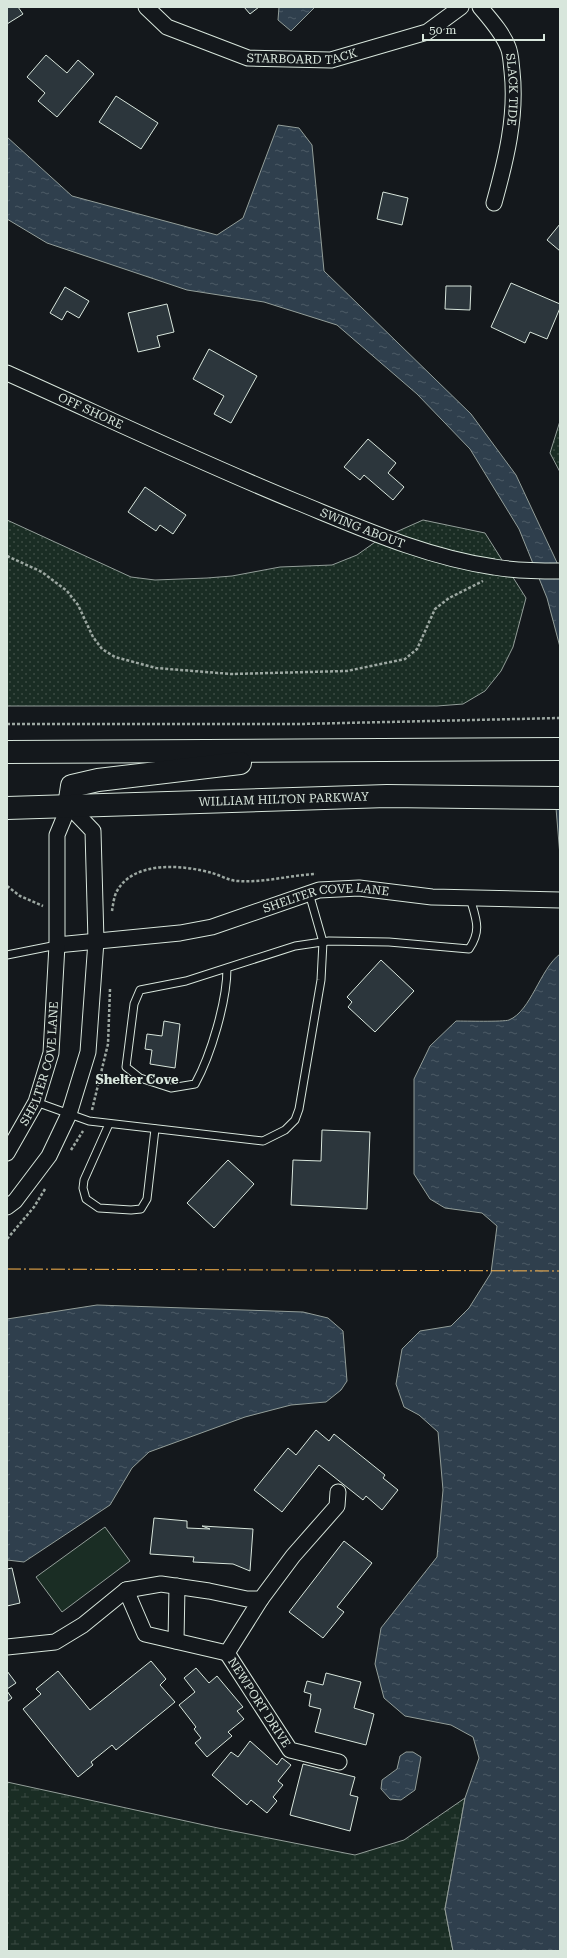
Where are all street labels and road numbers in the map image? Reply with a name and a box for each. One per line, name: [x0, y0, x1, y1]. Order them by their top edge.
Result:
street label: STARBOARD TACK: [247, 46, 359, 67]
street label: SLACK TIDE: [503, 52, 520, 127]
street label: OFF SHORE: [56, 390, 125, 432]
street label: SWING ABOUT: [318, 505, 407, 551]
street label: WILLIAM HILTON PARKWAY: [198, 790, 370, 809]
street label: SHELTER COVE LANE: [261, 881, 390, 916]
street label: SHELTER COVE LANE: [17, 1001, 61, 1128]
street label: NEWPORT DRIVE: [225, 1655, 294, 1750]

